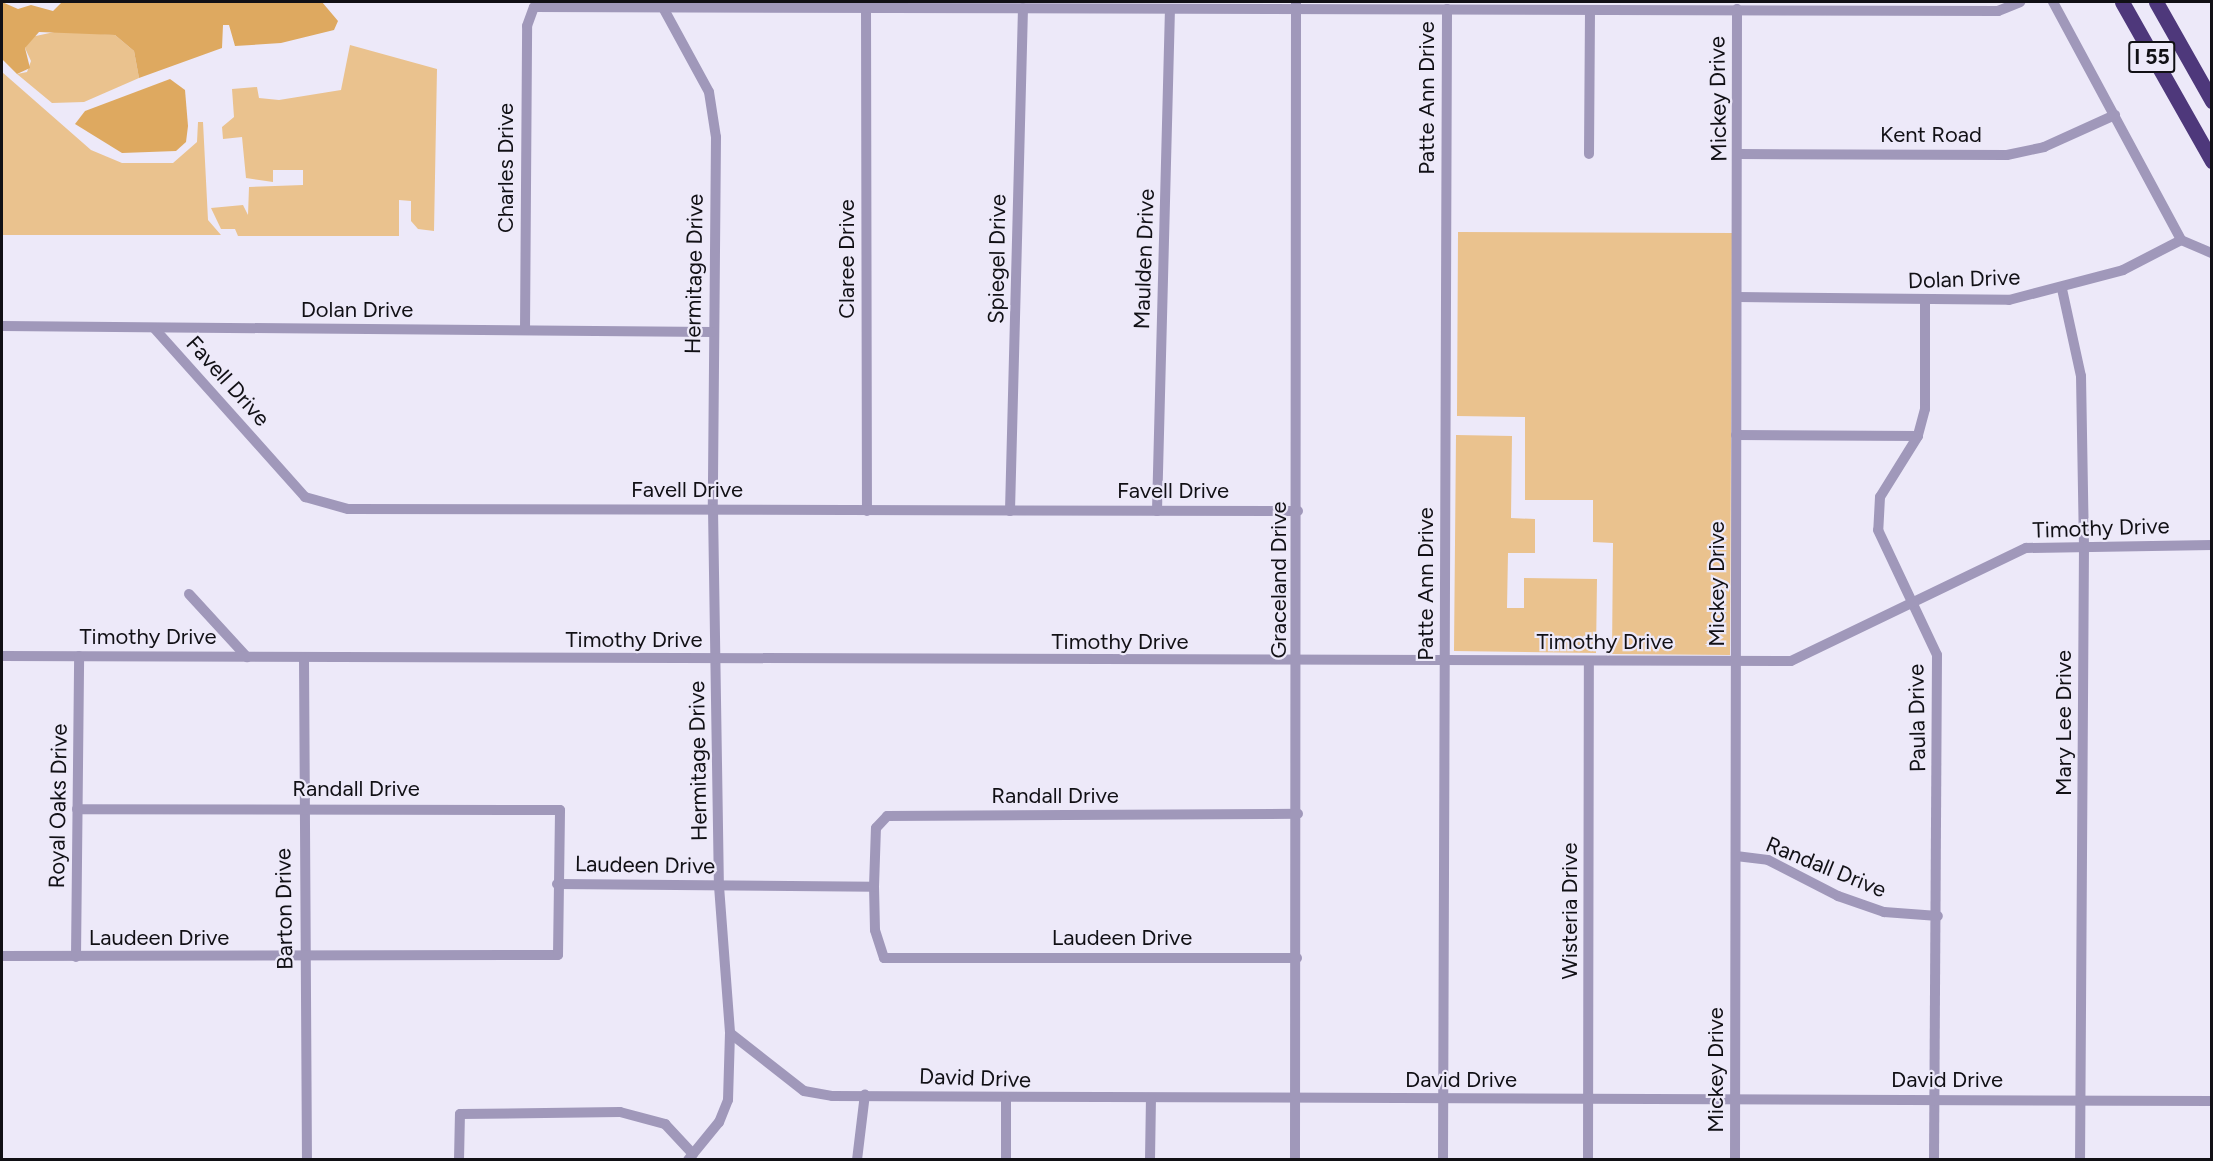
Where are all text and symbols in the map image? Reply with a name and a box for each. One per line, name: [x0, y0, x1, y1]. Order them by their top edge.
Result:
street label: Patte Ann Drive: [1414, 21, 1440, 175]
street label: Mickey Drive: [1704, 36, 1732, 162]
road number: I 55: [2128, 39, 2176, 75]
street label: Charles Drive: [493, 103, 519, 233]
street label: Kent Road: [1880, 122, 1982, 148]
street label: Maulden Drive: [1128, 188, 1160, 330]
street label: Hermitage Drive: [679, 194, 709, 354]
street label: Spiegel Drive: [983, 194, 1011, 324]
street label: Claree Drive: [834, 199, 860, 319]
street label: Dolan Drive: [1907, 264, 2021, 294]
street label: Dolan Drive: [301, 297, 413, 323]
street label: Favell Drive: [181, 331, 275, 431]
street label: Favell Drive: [631, 477, 743, 503]
street label: Favell Drive: [1117, 478, 1229, 504]
street label: Graceland Drive: [1266, 502, 1292, 658]
street label: Patte Ann Drive: [1413, 507, 1439, 661]
street label: Timothy Drive: [2032, 512, 2170, 544]
street label: Mickey Drive: [1704, 521, 1730, 647]
street label: Timothy Drive: [79, 624, 217, 650]
street label: Timothy Drive: [565, 627, 703, 653]
street label: Timothy Drive: [1051, 629, 1189, 655]
street label: Timothy Drive: [1536, 629, 1674, 655]
street label: Mary Lee Drive: [2051, 650, 2077, 796]
street label: Paula Drive: [1903, 664, 1931, 772]
street label: Hermitage Drive: [683, 681, 713, 841]
street label: Royal Oaks Drive: [43, 723, 73, 889]
street label: Randall Drive: [292, 776, 420, 802]
street label: Randall Drive: [991, 783, 1119, 809]
street label: Randall Drive: [1762, 831, 1890, 903]
street label: Wisteria Drive: [1557, 843, 1583, 979]
street label: Barton Drive: [270, 848, 298, 970]
street label: Laudeen Drive: [575, 851, 715, 879]
street label: Laudeen Drive: [89, 925, 229, 951]
street label: Laudeen Drive: [1052, 925, 1192, 951]
street label: Mickey Drive: [1703, 1007, 1729, 1133]
street label: David Drive: [919, 1063, 1031, 1093]
street label: David Drive: [1405, 1067, 1517, 1093]
street label: David Drive: [1891, 1067, 2003, 1093]

